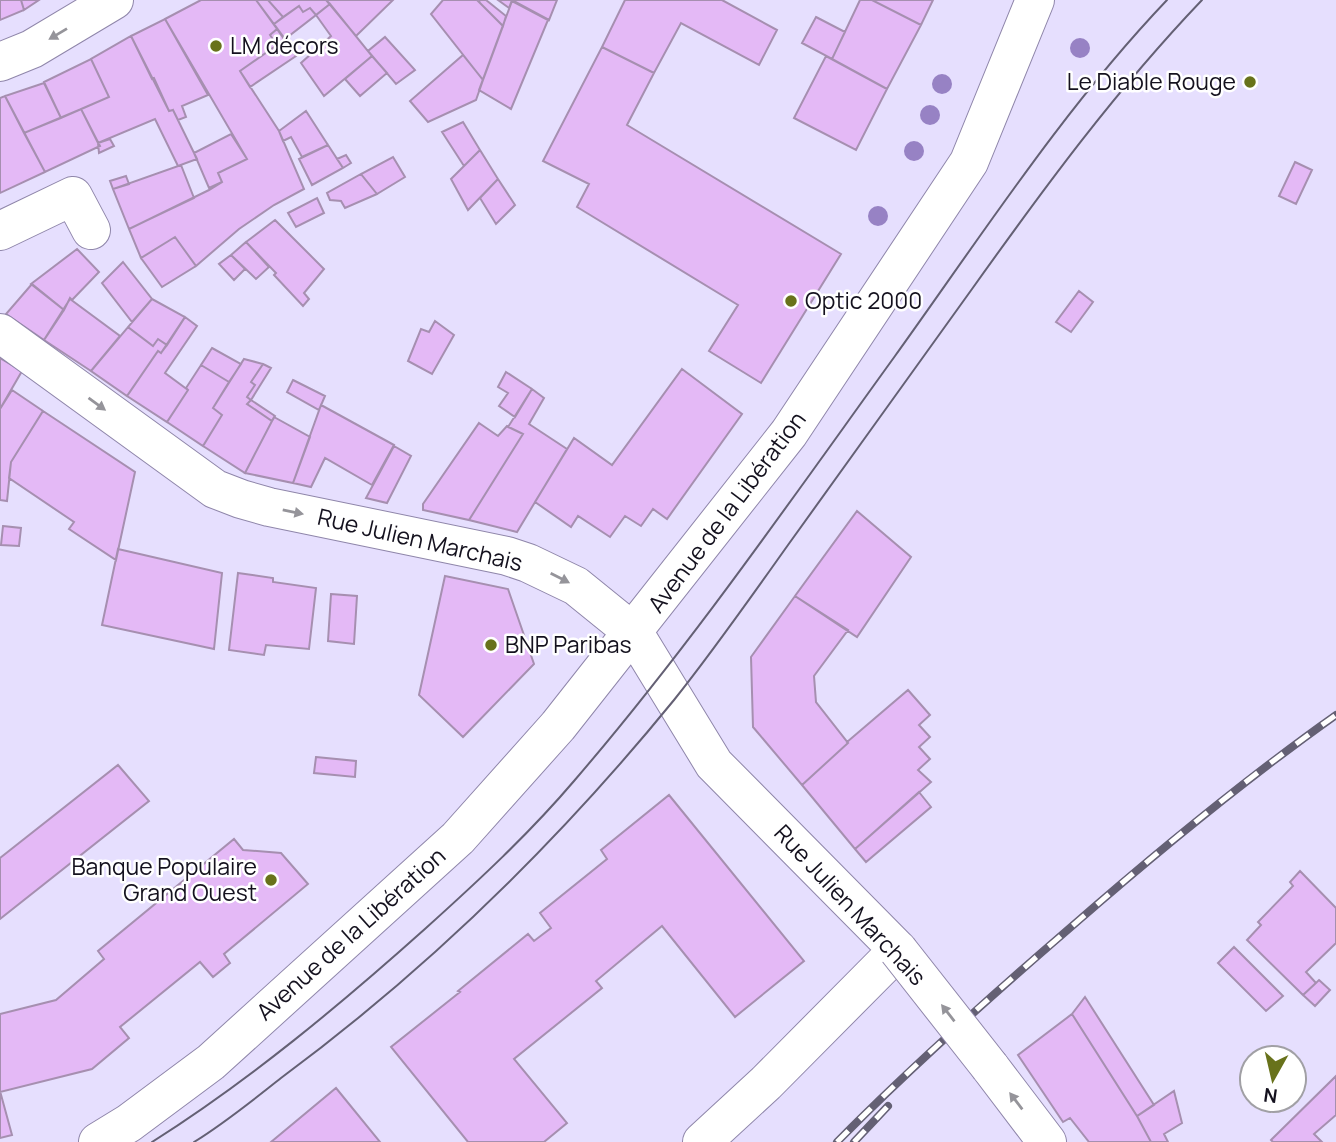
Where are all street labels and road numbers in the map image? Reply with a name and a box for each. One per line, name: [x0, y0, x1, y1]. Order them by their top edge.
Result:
street label: Avenue de la Libération: [640, 404, 813, 619]
street label: Rue Julien Marchais: [315, 500, 526, 578]
street label: Rue Julien Marchais: [768, 817, 934, 992]
street label: Avenue de la Libération: [249, 840, 452, 1027]

